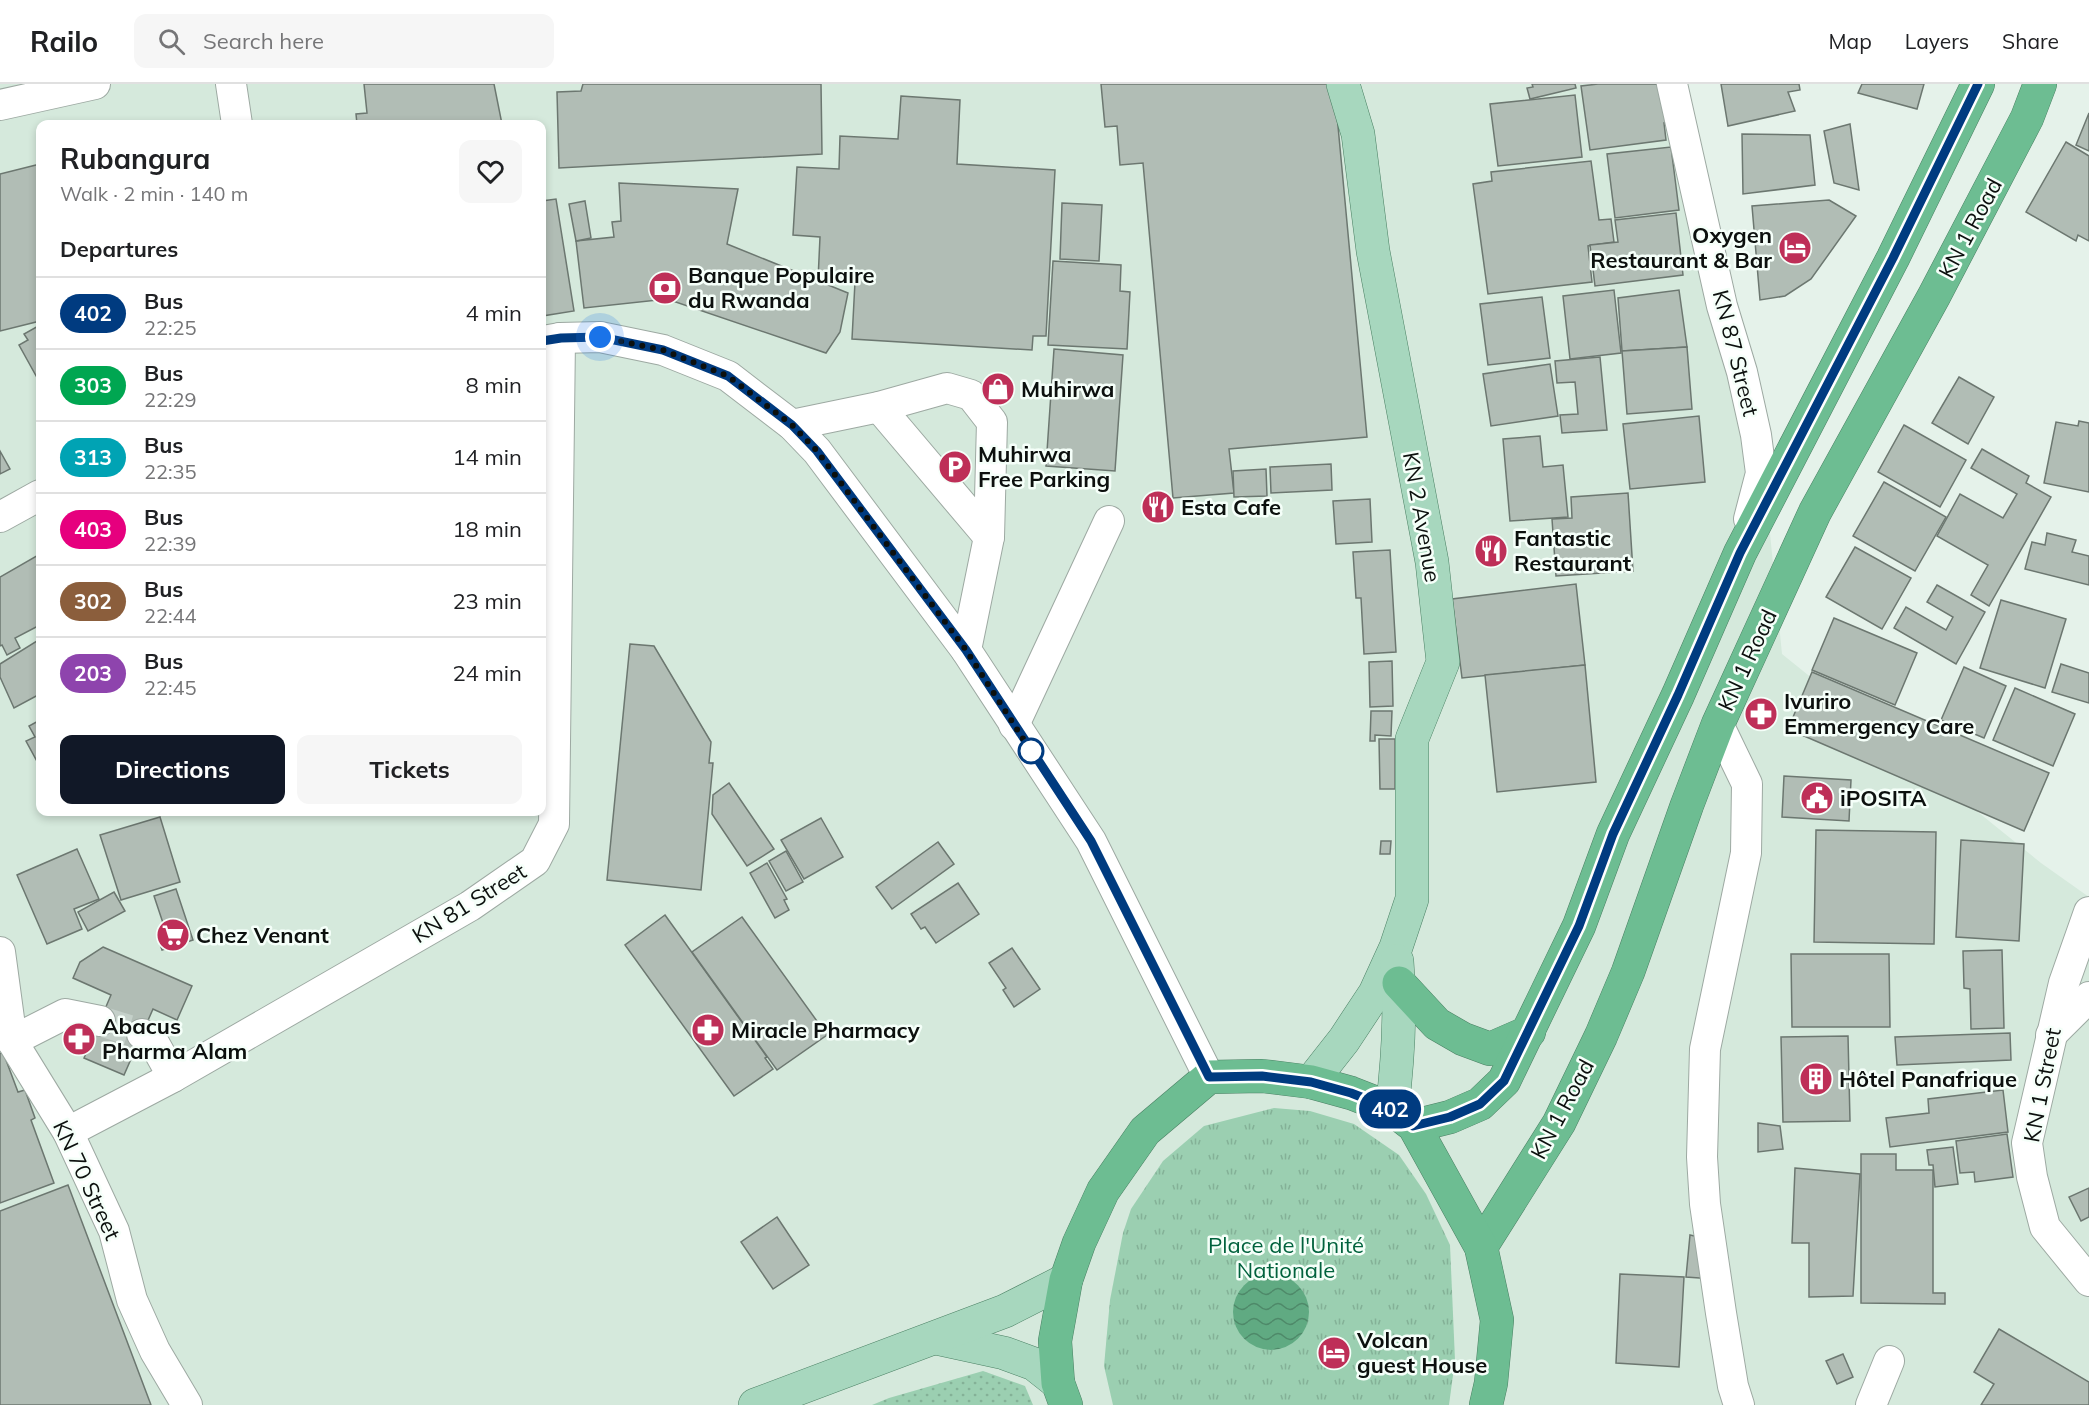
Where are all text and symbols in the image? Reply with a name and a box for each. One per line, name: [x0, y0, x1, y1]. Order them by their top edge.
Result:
search box: [134, 14, 554, 68]
text: Railo: [30, 24, 98, 59]
icon: search: [155, 25, 188, 58]
text: Search here: [203, 27, 324, 55]
text: Map: [1829, 28, 1872, 54]
text: Layers: [1905, 28, 1969, 54]
text: Share: [2002, 28, 2059, 54]
button: heart: [459, 140, 522, 203]
text: Rubangura: [60, 141, 210, 176]
street label: KN 1 Road: [1932, 173, 2008, 283]
text: Walk · 2 min · 140 m: [60, 181, 248, 206]
place label: Oxygen Restaurant & Bar: [1590, 221, 1772, 274]
hotel icon: Oxygen Restaurant & Bar: [1777, 230, 1813, 266]
text: Departures: [60, 235, 178, 263]
place label: Banque Populaire du Rwanda: [688, 261, 874, 314]
bank icon: Banque Populaire du Rwanda: [647, 270, 683, 306]
text: Bus: [144, 287, 183, 315]
street label: KN 87 Street: [1707, 287, 1765, 419]
text: 4 min: [466, 299, 522, 327]
text: 402: [74, 300, 112, 326]
text: 22:25: [144, 315, 197, 340]
your location: [585, 322, 615, 352]
text: Bus: [144, 359, 183, 387]
text: 8 min: [466, 371, 522, 399]
shop icon: Muhirwa: [980, 371, 1016, 407]
text: 303: [74, 372, 112, 398]
place label: Muhirwa: [1021, 375, 1114, 403]
text: 22:29: [144, 387, 197, 412]
text: Bus: [144, 431, 183, 459]
place label: Muhirwa Free Parking: [978, 440, 1110, 493]
text: 14 min: [452, 443, 522, 471]
text: 313: [74, 444, 112, 470]
parking icon: Muhirwa Free Parking: [937, 449, 973, 485]
street label: KN 2 Avenue: [1397, 450, 1447, 584]
text: 22:35: [144, 459, 197, 484]
restaurant icon: Esta Cafe: [1140, 489, 1176, 525]
place label: Esta Cafe: [1181, 493, 1281, 521]
text: Bus: [144, 503, 183, 531]
text: 18 min: [452, 515, 522, 543]
text: 403: [74, 516, 112, 542]
place label: Fantastic Restaurant: [1514, 524, 1631, 577]
text: 22:39: [144, 531, 197, 556]
restaurant icon: Fantastic Restaurant: [1473, 533, 1509, 569]
text: Bus: [144, 575, 183, 603]
text: 23 min: [452, 587, 522, 615]
text: 302: [74, 588, 112, 614]
text: 22:44: [144, 603, 197, 628]
street label: KN 1 Road: [1711, 605, 1783, 715]
text: Bus: [144, 647, 183, 675]
text: 24 min: [452, 659, 522, 687]
text: 203: [74, 660, 112, 686]
text: 22:45: [144, 675, 197, 700]
place label: Ivuriro Emmergency Care: [1784, 687, 1974, 740]
pharmacy icon: Ivuriro Emmergency Care: [1743, 696, 1779, 732]
button: Directions: [60, 735, 285, 804]
button: Tickets: [297, 735, 522, 804]
unlabelled marker: [1018, 738, 1044, 764]
public building icon: iPOSITA: [1799, 780, 1835, 816]
place label: iPOSITA: [1840, 784, 1927, 812]
street label: KN 81 Street: [407, 857, 531, 949]
supermarket icon: Chez Venant: [155, 917, 191, 953]
place label: Chez Venant: [196, 921, 329, 949]
place label: Abacus Pharma Alam: [102, 1012, 247, 1065]
pharmacy icon: Miracle Pharmacy: [690, 1012, 726, 1048]
place label: Miracle Pharmacy: [731, 1016, 920, 1044]
pharmacy icon: Abacus Pharma Alam: [61, 1021, 97, 1057]
street label: KN 1 Street: [2017, 1025, 2067, 1145]
street label: KN 1 Road: [1524, 1054, 1600, 1164]
building icon: Hôtel Panafrique: [1798, 1061, 1834, 1097]
place label: Hôtel Panafrique: [1839, 1065, 2017, 1093]
line badge: 402: [1356, 1090, 1424, 1128]
text: 402: [1371, 1096, 1409, 1122]
street label: KN 70 Street: [47, 1116, 127, 1245]
park label: Place de l'Unité Nationale: [1208, 1231, 1364, 1284]
place label: Volcan guest House: [1356, 1326, 1487, 1379]
hotel icon: Volcan guest House: [1316, 1335, 1352, 1371]

